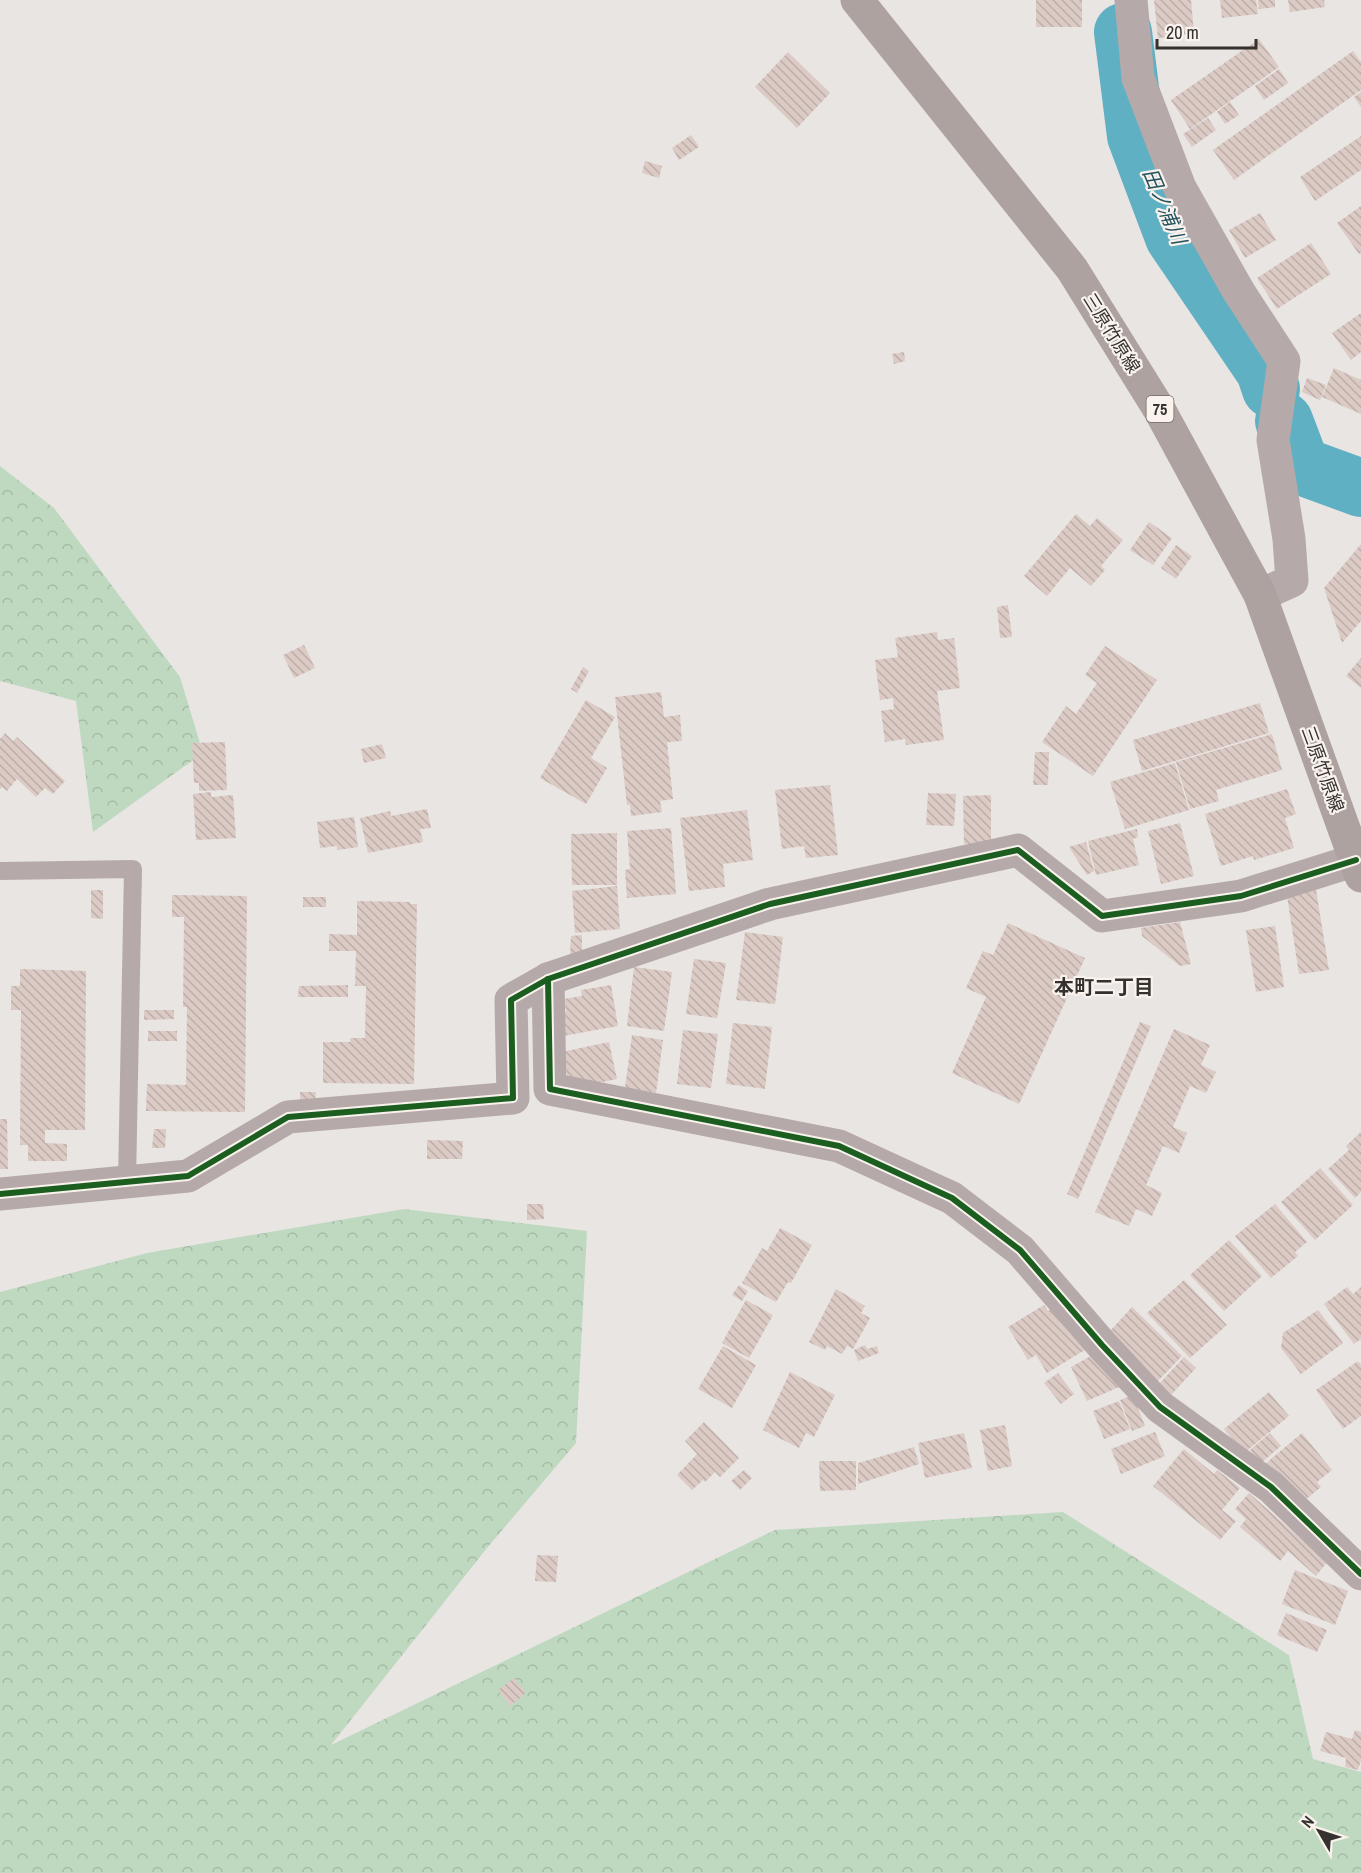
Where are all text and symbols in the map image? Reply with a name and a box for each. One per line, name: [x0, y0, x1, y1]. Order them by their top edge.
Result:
scale bar: [1157, 12, 1256, 50]
text: 20 m: [1166, 20, 1199, 45]
water label: 田ノ浦川: [1137, 164, 1194, 250]
street label: 三原竹原線: [1078, 288, 1146, 378]
road number: 75: [1146, 396, 1174, 422]
street label: 三原竹原線: [1296, 722, 1350, 816]
district label: 本町二丁目: [1054, 973, 1154, 1000]
north arrow: [1289, 1801, 1349, 1861]
text: N: [1296, 1811, 1319, 1832]

